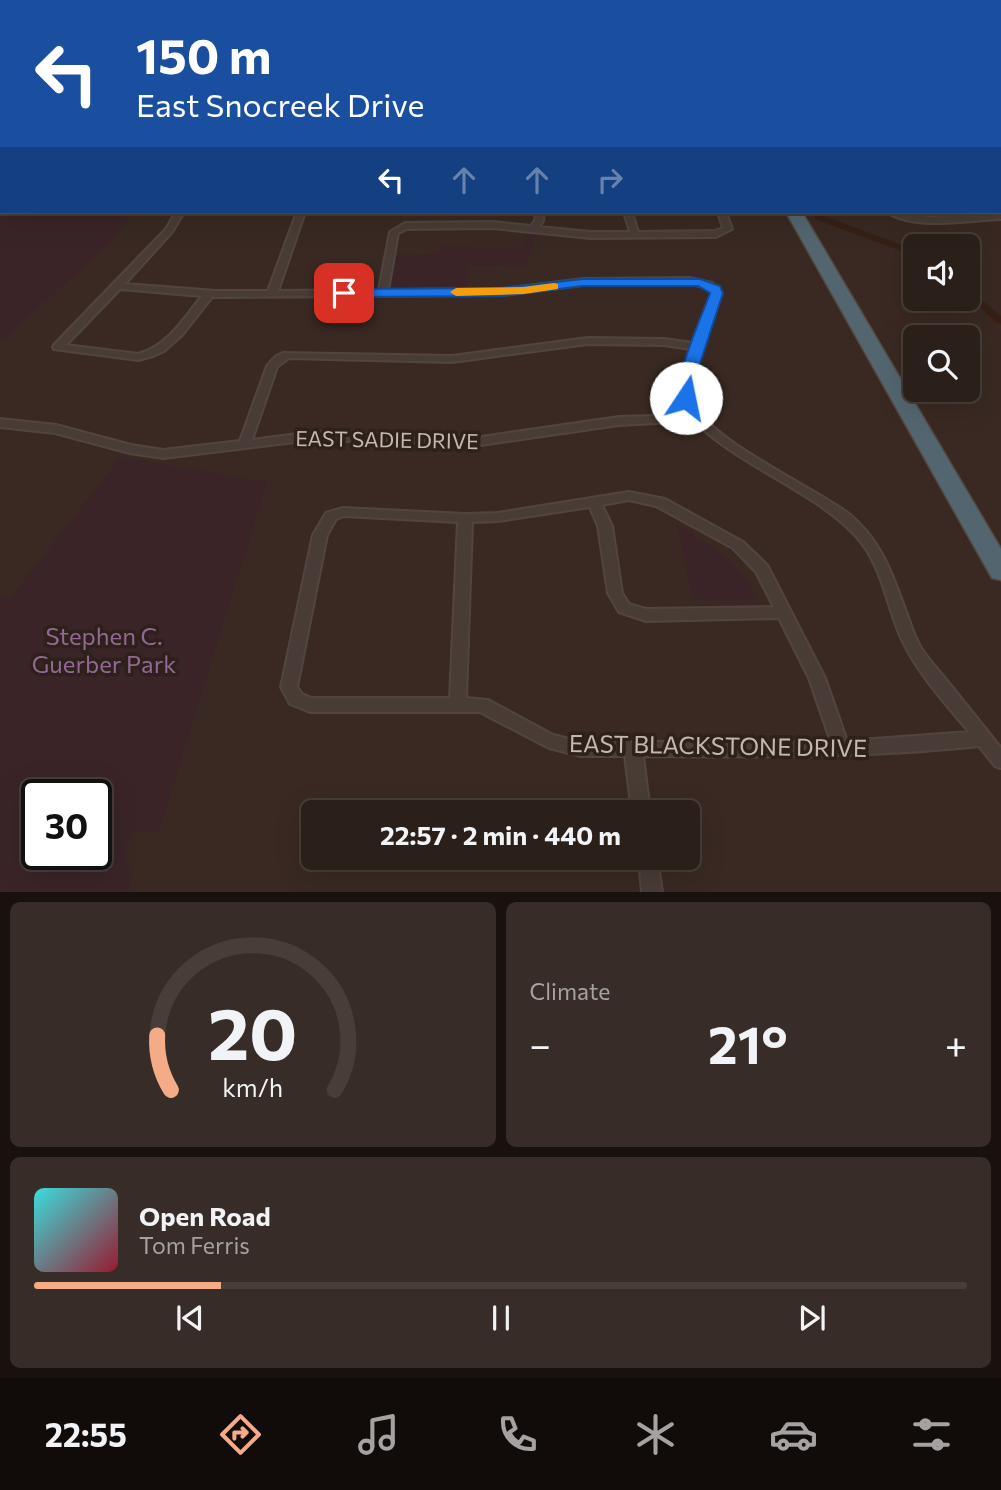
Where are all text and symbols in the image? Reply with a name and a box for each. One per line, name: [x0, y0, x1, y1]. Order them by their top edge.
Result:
text: 150 m: [136, 24, 271, 84]
icon: left: [21, 28, 112, 119]
text: East Snocreek Drive: [136, 84, 424, 124]
icon: left: [372, 161, 410, 199]
icon: ahead: [445, 161, 483, 199]
icon: ahead: [518, 161, 556, 199]
icon: right: [591, 161, 629, 199]
map controls: [903, 234, 980, 402]
button: sound: [903, 234, 980, 311]
pin: [314, 263, 374, 323]
icon: arrive: [325, 274, 363, 312]
button: search: [903, 325, 980, 402]
position arrow: [649, 361, 723, 435]
street label: EAST SADIE DRIVE: [295, 425, 479, 453]
park label: Stephen C. Guerber Park: [32, 621, 176, 678]
street label: EAST BLACKSTONE DRIVE: [569, 728, 867, 762]
speed limit sign: 30: [21, 779, 112, 870]
text: 22:57 · 2 min · 440 m: [380, 819, 621, 850]
text: Climate: [530, 977, 611, 1005]
text: 20: [208, 987, 297, 1076]
text: 21°: [708, 1011, 788, 1075]
text: −: [530, 1020, 551, 1067]
text: +: [945, 1020, 967, 1067]
text: km/h: [222, 1072, 283, 1102]
text: Open Road: [139, 1200, 271, 1231]
text: Tom Ferris: [139, 1231, 250, 1259]
icon: previous: [171, 1299, 209, 1337]
icon: pause: [482, 1299, 520, 1337]
icon: next: [793, 1299, 831, 1337]
icon: directions: [216, 1410, 265, 1459]
icon: music: [354, 1410, 403, 1459]
icon: phone: [493, 1410, 542, 1459]
icon: climate: [631, 1410, 680, 1459]
icon: car: [769, 1410, 818, 1459]
icon: filters: [907, 1410, 956, 1459]
text: 22:55: [45, 1414, 127, 1454]

